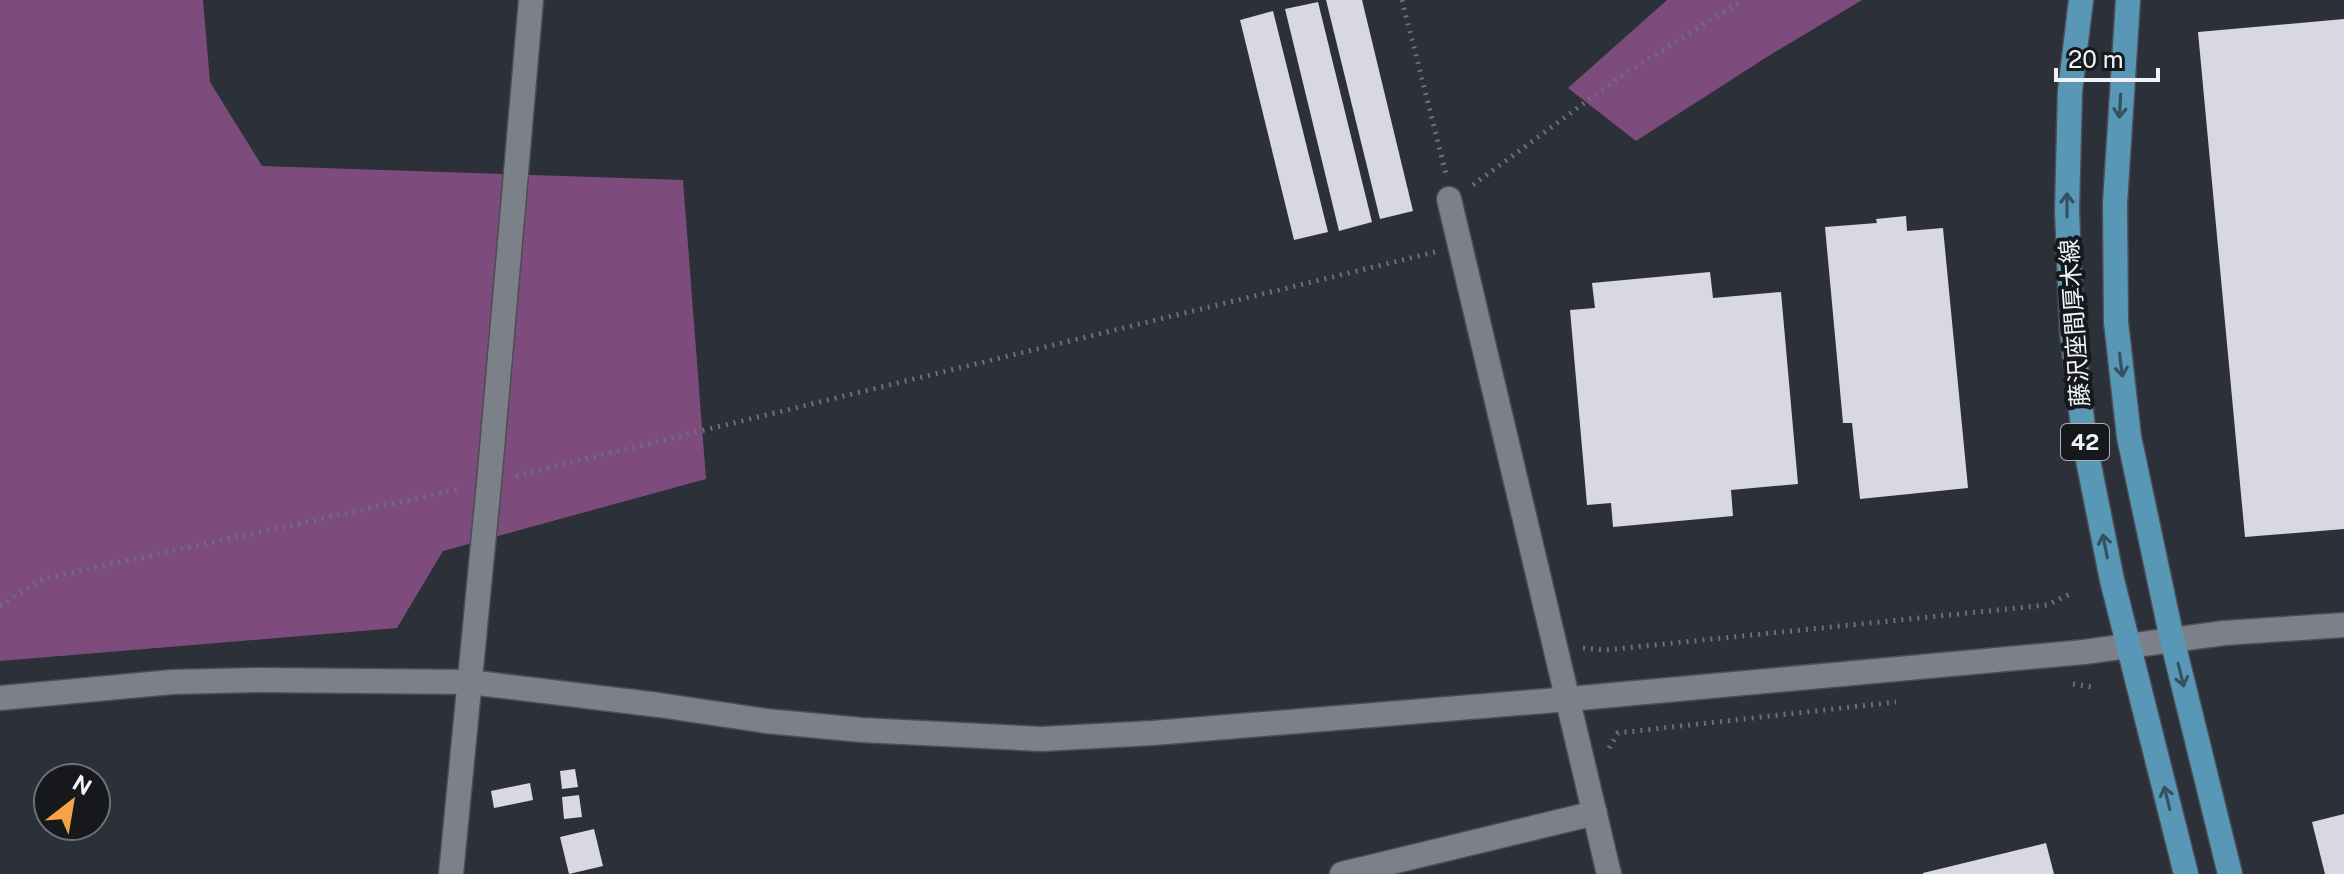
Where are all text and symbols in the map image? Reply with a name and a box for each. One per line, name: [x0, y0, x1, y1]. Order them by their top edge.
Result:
scale bar: [2056, 32, 2158, 82]
text: 20 m: [2068, 45, 2124, 73]
one-way arrow: [2113, 92, 2128, 119]
one-way arrow: [2059, 192, 2075, 219]
street label: 藤沢座間厚木線: [2054, 238, 2094, 408]
one-way arrow: [2113, 351, 2128, 378]
road number: 42: [2061, 424, 2109, 460]
one-way arrow: [2097, 534, 2112, 559]
one-way arrow: [2174, 662, 2189, 688]
north arrow: [32, 762, 112, 842]
text: N: [68, 769, 96, 800]
one-way arrow: [2159, 786, 2174, 812]

